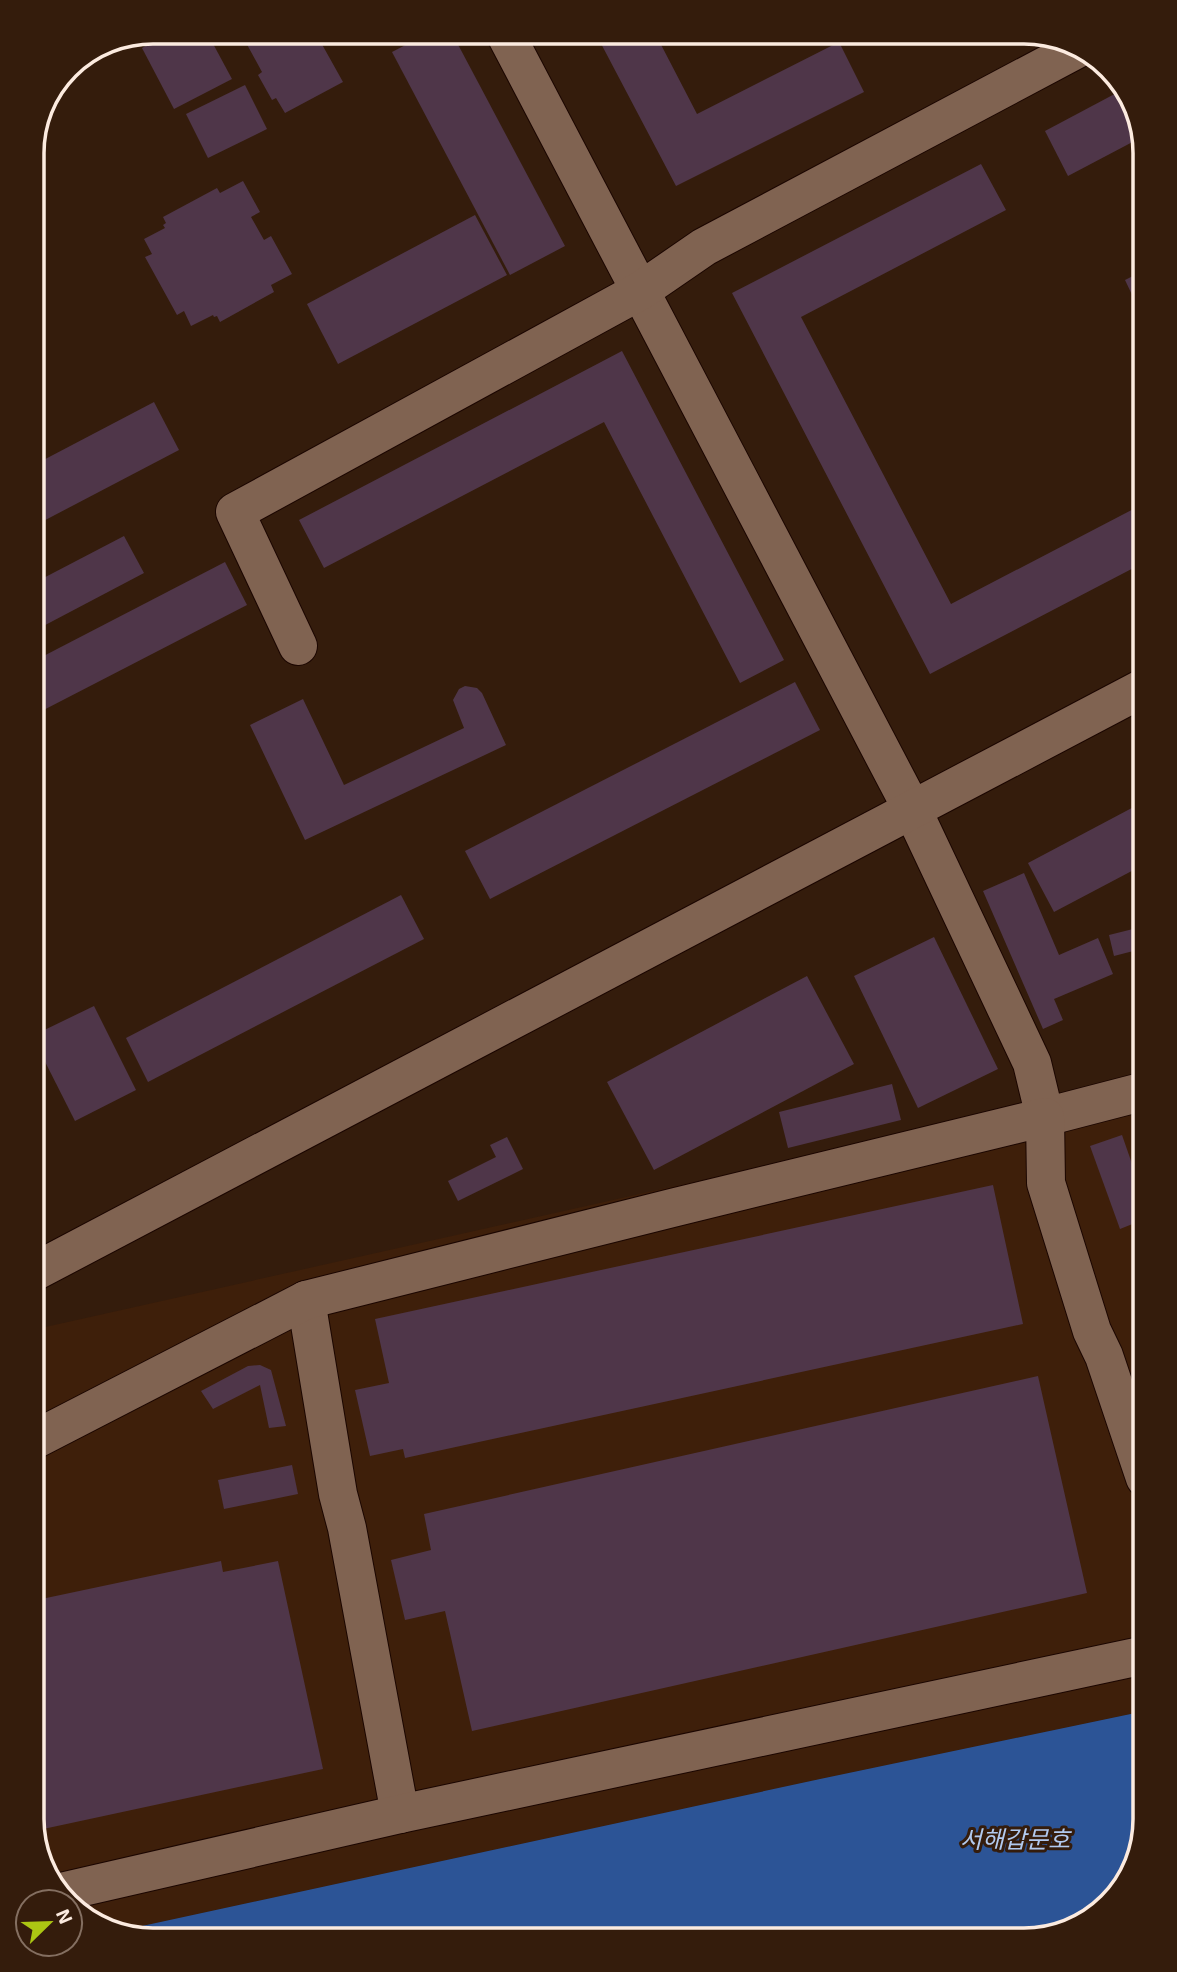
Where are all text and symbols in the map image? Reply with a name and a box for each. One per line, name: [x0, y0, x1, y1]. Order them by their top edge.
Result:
water label: 서해갑문호: [960, 1824, 1072, 1853]
north arrow: [14, 1888, 84, 1958]
text: N: [52, 1905, 78, 1927]

